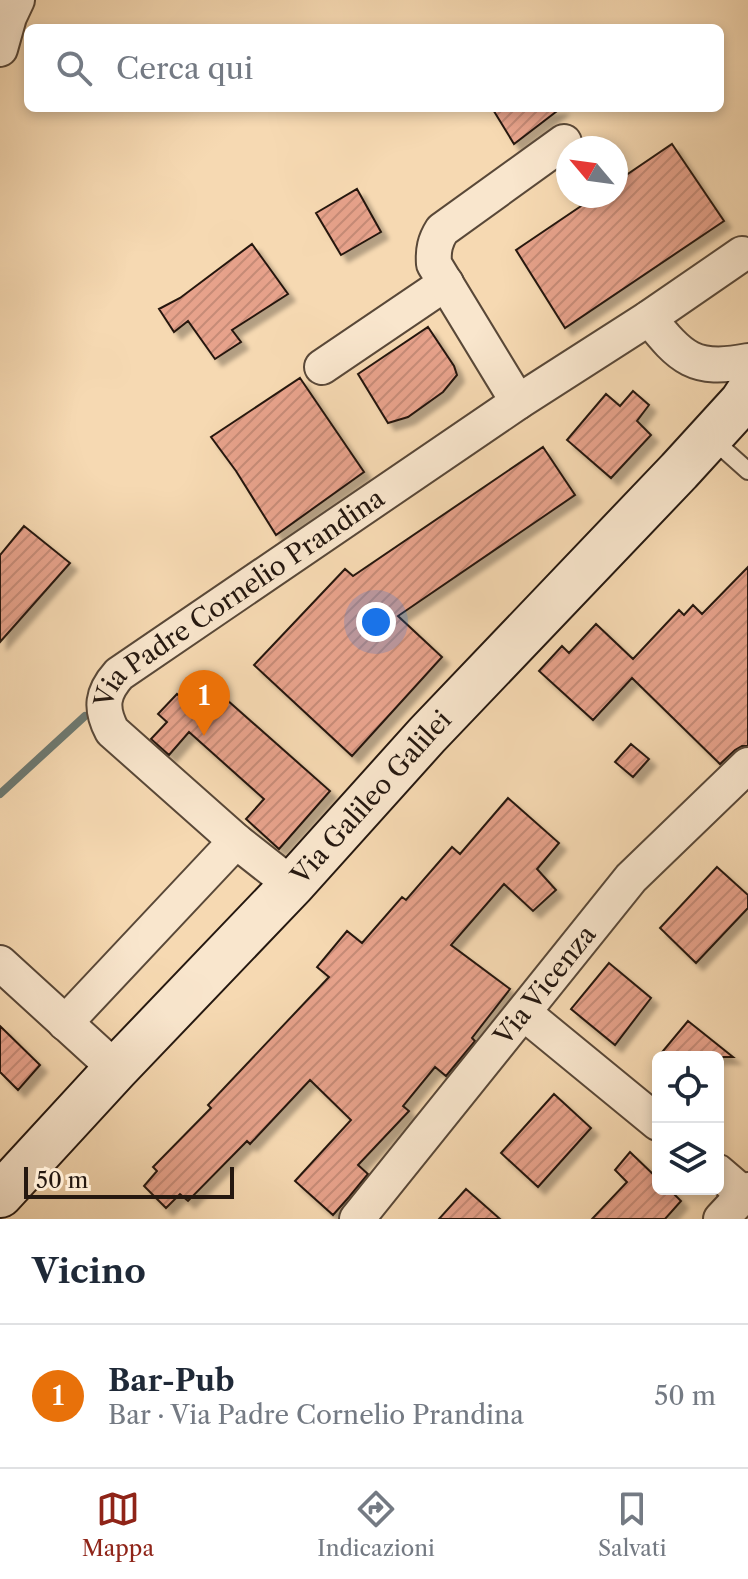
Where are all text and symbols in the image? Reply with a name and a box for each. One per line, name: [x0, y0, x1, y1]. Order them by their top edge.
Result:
search box: [24, 24, 724, 112]
icon: search: [52, 46, 96, 90]
text: Cerca qui: [116, 50, 253, 87]
north arrow: [556, 136, 628, 208]
street label: Via Padre Cornelio Prandina: [87, 482, 391, 711]
your location: [356, 602, 396, 642]
pin: 1: [178, 670, 230, 736]
street label: Via Galileo Galilei: [284, 704, 458, 892]
street label: Via Vicenza: [487, 919, 603, 1052]
map controls: [652, 1051, 724, 1195]
button: locate: [652, 1051, 724, 1123]
button: layers: [652, 1123, 724, 1195]
scale bar: [24, 1163, 234, 1199]
text: 50 m: [36, 1167, 88, 1194]
text: Vicino: [32, 1250, 146, 1292]
text: Bar-Pub: [108, 1362, 235, 1399]
text: 1: [52, 1380, 64, 1412]
text: 50 m: [654, 1380, 716, 1412]
text: Bar · Via Padre Cornelio Prandina: [108, 1399, 524, 1431]
tab: Mappa: [82, 1487, 154, 1562]
tab: Indicazioni: [317, 1487, 435, 1562]
tab: Salvati: [598, 1487, 666, 1562]

